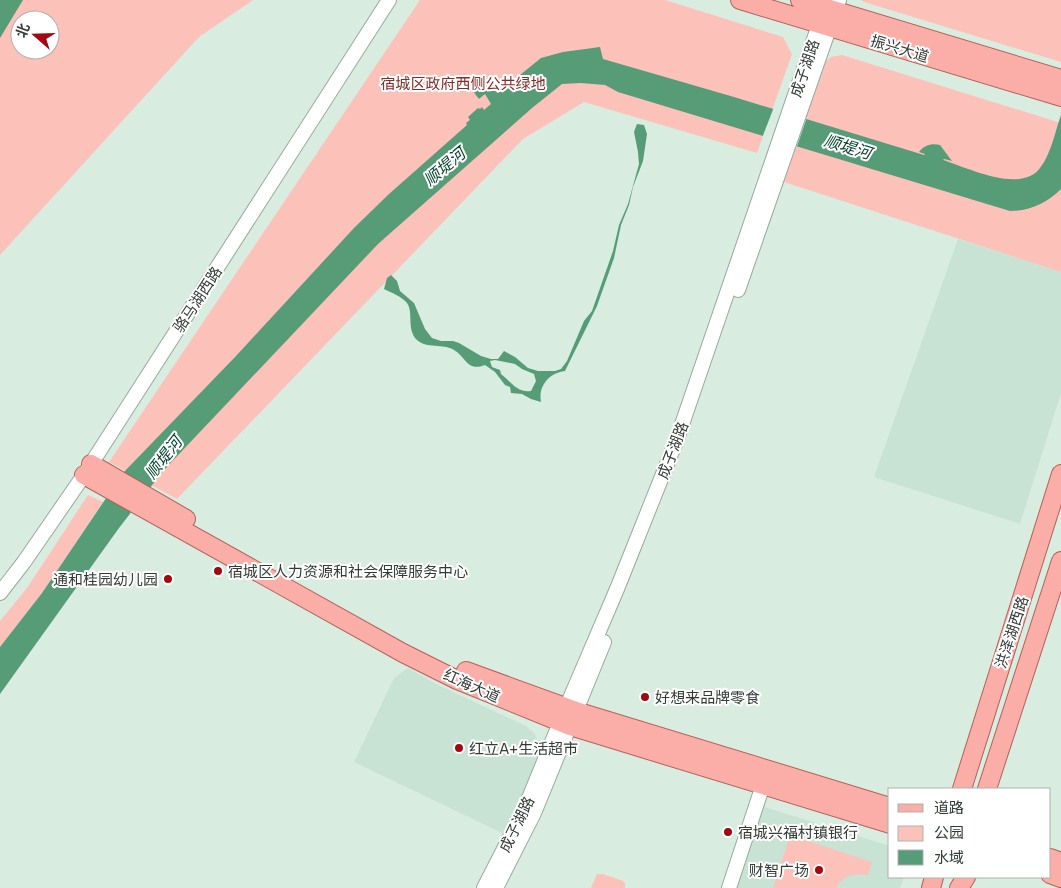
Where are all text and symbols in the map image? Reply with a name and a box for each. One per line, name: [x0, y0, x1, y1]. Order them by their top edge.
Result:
north arrow: [10, 10, 60, 60]
text: 北: [12, 21, 33, 40]
street label: 振兴大道: [869, 31, 931, 65]
street label: 成子湖路: [786, 37, 822, 99]
park label: 宿城区政府西侧公共绿地: [380, 74, 546, 92]
water label: 顺堤河: [822, 130, 877, 163]
water label: 顺堤河: [420, 141, 471, 189]
street label: 骆马湖西路: [169, 263, 225, 335]
street label: 成子湖路: [653, 419, 691, 481]
water label: 顺堤河: [141, 430, 187, 482]
place label: 宿城区人力资源和社会保障服务中心: [228, 562, 468, 580]
marker: 宿城区人力资源和社会保障服务中心: [212, 565, 224, 577]
place label: 通和桂园幼儿园: [53, 570, 158, 588]
marker: 通和桂园幼儿园: [162, 573, 174, 585]
street label: 洪泽湖西路: [991, 594, 1031, 670]
street label: 红海大道: [441, 665, 503, 705]
place label: 好想来品牌零食: [655, 688, 760, 706]
marker: 好想来品牌零食: [639, 691, 651, 703]
place label: 红立A+生活超市: [469, 739, 578, 757]
marker: 红立A+生活超市: [453, 742, 465, 754]
legend: [888, 788, 1051, 878]
street label: 成子湖路: [495, 793, 537, 855]
text: 道路: [934, 798, 964, 816]
place label: 宿城兴福村镇银行: [738, 823, 858, 841]
text: 公园: [934, 823, 964, 841]
marker: 宿城兴福村镇银行: [722, 826, 734, 838]
text: 水域: [934, 848, 964, 866]
place label: 财智广场: [749, 861, 809, 879]
marker: 财智广场: [813, 864, 825, 876]

